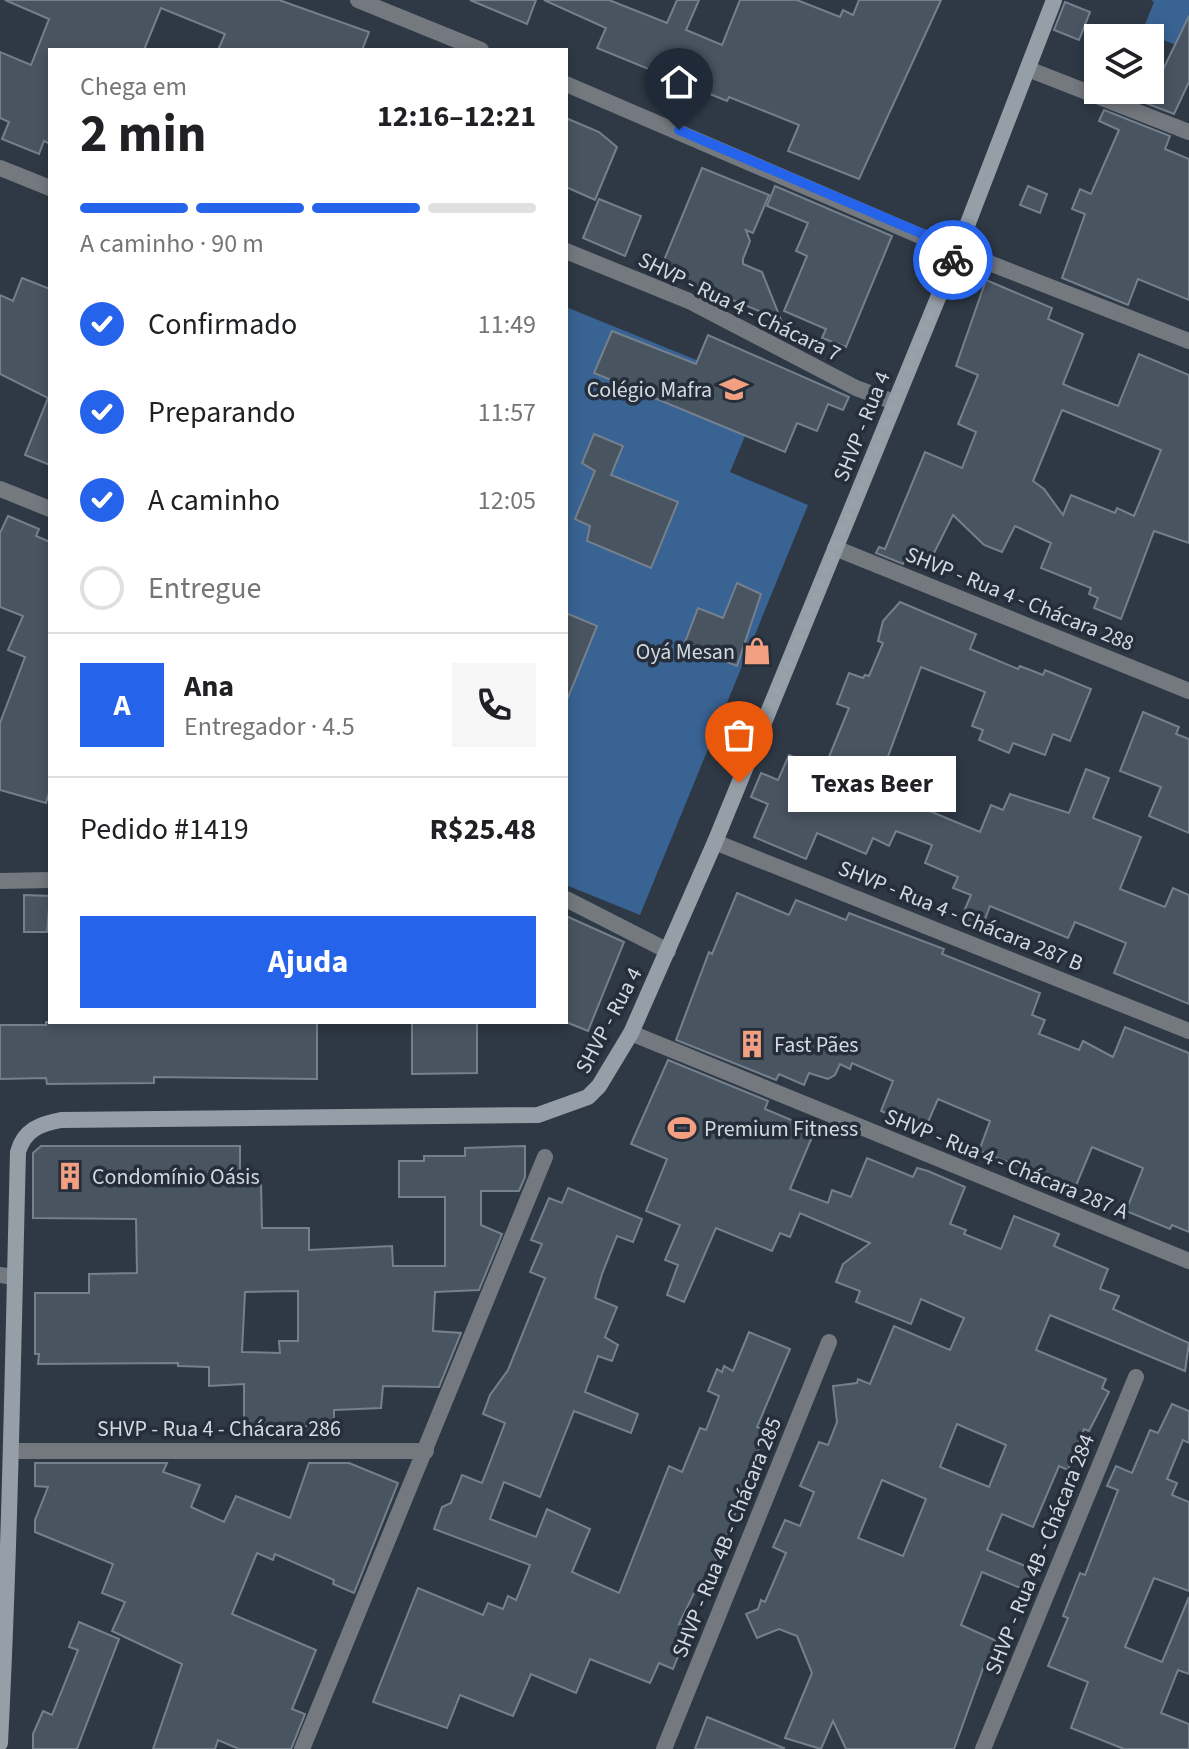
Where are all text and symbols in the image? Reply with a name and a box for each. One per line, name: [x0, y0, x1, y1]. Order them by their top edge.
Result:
map controls: [1084, 24, 1164, 104]
button: layers: [1084, 24, 1164, 104]
pin: [645, 48, 713, 130]
icon: home: [657, 60, 701, 104]
text: Chega em: [80, 68, 187, 105]
text: 12:16–12:21: [377, 95, 536, 138]
text: 2 min: [80, 98, 207, 172]
courier: [913, 220, 993, 300]
text: A caminho · 90 m: [80, 225, 264, 262]
icon: bike: [931, 238, 975, 282]
street label: SHVP - Rua 4 - Chácara 7: [633, 244, 846, 370]
icon: check: [80, 302, 124, 346]
text: Confirmado: [148, 303, 297, 346]
text: 11:49: [478, 306, 536, 343]
street label: SHVP - Rua 4: [825, 366, 899, 486]
place label: Colégio Mafra: [587, 374, 712, 406]
school or university icon: Colégio Mafra: [719, 374, 749, 404]
icon: check: [80, 390, 124, 434]
text: Preparando: [148, 391, 295, 434]
text: 11:57: [478, 394, 536, 431]
icon: check: [80, 478, 124, 522]
text: A caminho: [148, 479, 280, 522]
text: 12:05: [478, 482, 536, 519]
street label: SHVP - Rua 4 - Chácara 288: [901, 538, 1139, 659]
text: Entregue: [148, 567, 261, 610]
place label: Oyá Mesan: [636, 636, 735, 668]
shop icon: Oyá Mesan: [742, 636, 772, 666]
button: phone: [452, 663, 536, 747]
text: Ana: [184, 665, 234, 708]
text: A: [113, 684, 131, 727]
pin: [705, 701, 773, 783]
text: Entregador · 4.5: [184, 708, 355, 745]
icon: bag: [717, 713, 761, 757]
callout: Texas Beer: [787, 755, 955, 811]
text: Texas Beer: [811, 765, 933, 802]
text: Pedido #1419: [80, 808, 249, 851]
text: R$25.48: [429, 808, 536, 851]
street label: SHVP - Rua 4 - Chácara 287 B: [833, 852, 1088, 980]
button: Ajuda: [80, 916, 536, 1008]
street label: SHVP - Rua 4: [567, 962, 650, 1079]
building icon: Fast Pães: [737, 1029, 767, 1059]
place label: Fast Pães: [774, 1029, 859, 1061]
street label: SHVP - Rua 4 - Chácara 287 A: [880, 1100, 1133, 1228]
sports icon: Premium Fitness: [667, 1113, 697, 1143]
place label: Premium Fitness: [704, 1113, 858, 1145]
building icon: Condomínio Oásis: [55, 1161, 85, 1191]
place label: Condomínio Oásis: [92, 1161, 260, 1193]
street label: SHVP - Rua 4B - Chácara 285: [664, 1412, 790, 1662]
street label: SHVP - Rua 4 - Chácara 286: [97, 1413, 341, 1445]
street label: SHVP - Rua 4B - Chácara 284: [977, 1429, 1103, 1679]

